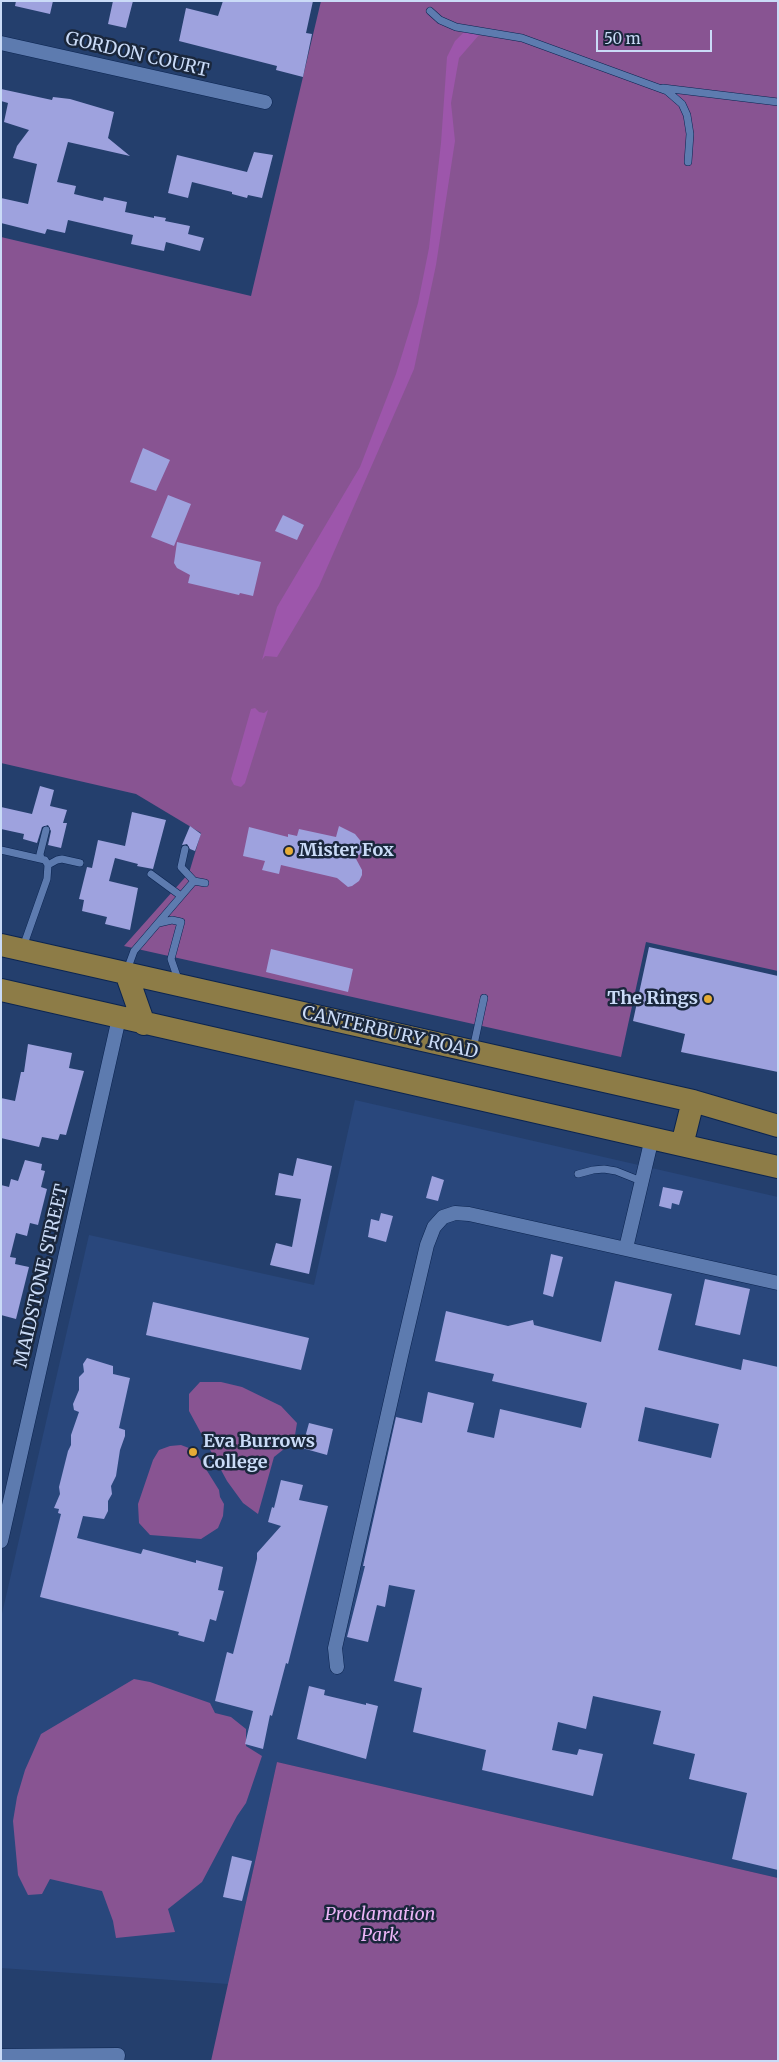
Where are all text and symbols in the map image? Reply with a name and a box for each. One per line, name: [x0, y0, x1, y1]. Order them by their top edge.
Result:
scale bar: [599, 20, 715, 52]
street label: GORDON COURT: [63, 28, 211, 82]
text: 50 m: [604, 29, 641, 48]
place label: Mister Fox: [299, 840, 394, 862]
marker: Mister Fox: [283, 845, 295, 857]
place label: The Rings: [607, 988, 698, 1010]
marker: The Rings: [702, 993, 714, 1005]
street label: CANTERBURY ROAD: [300, 1002, 480, 1064]
street label: MAIDSTONE STREET: [10, 1182, 74, 1370]
place label: Eva Burrows College: [203, 1431, 315, 1474]
marker: Eva Burrows College: [187, 1446, 199, 1458]
park label: Proclamation Park: [325, 1904, 435, 1946]

